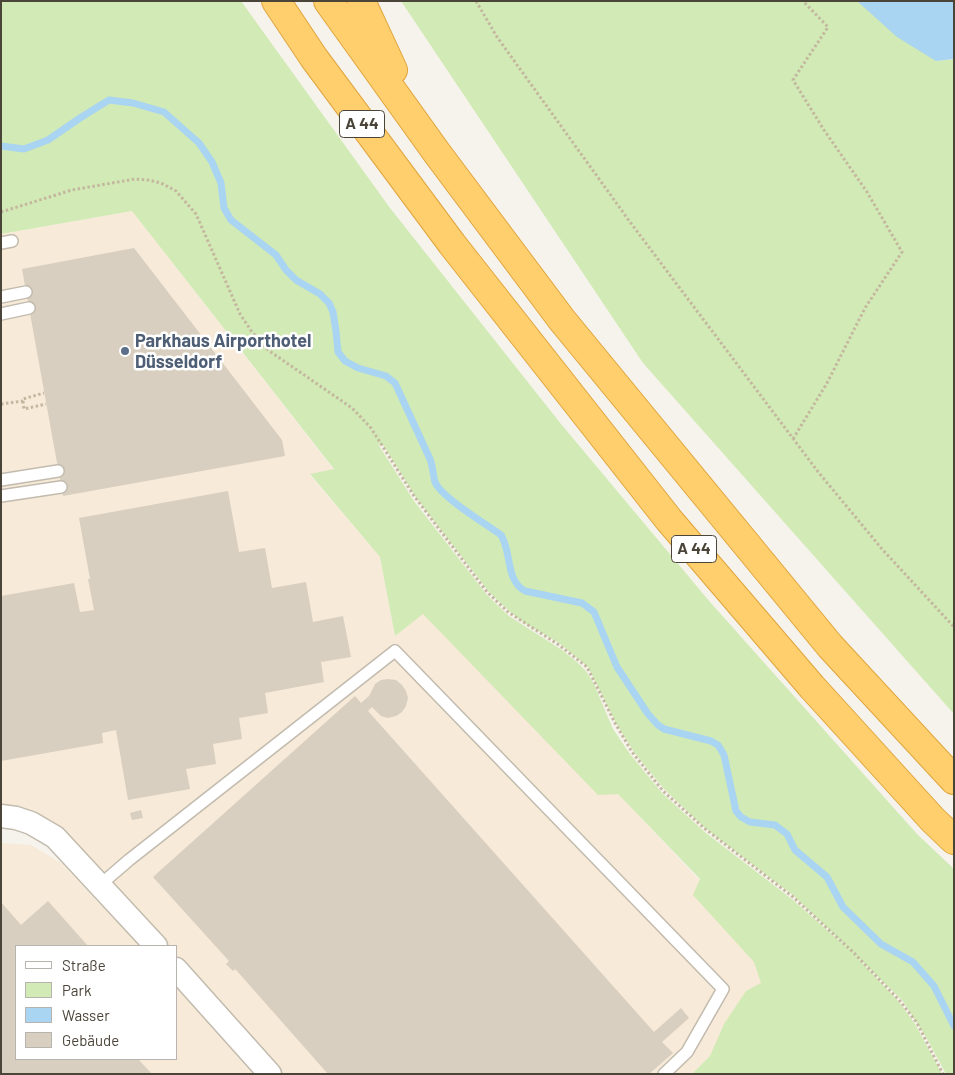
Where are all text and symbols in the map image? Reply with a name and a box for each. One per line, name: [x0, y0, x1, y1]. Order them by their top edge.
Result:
road number: A 44: [340, 110, 384, 138]
place label: Parkhaus Airporthotel Düsseldorf: [135, 330, 312, 372]
marker: Parkhaus Airporthotel Düsseldorf: [119, 345, 131, 357]
road number: A 44: [672, 536, 716, 562]
legend: [15, 945, 178, 1060]
text: Straße: [62, 956, 106, 974]
text: Park: [62, 981, 91, 999]
text: Wasser: [62, 1006, 110, 1024]
text: Gebäude: [62, 1031, 119, 1049]

